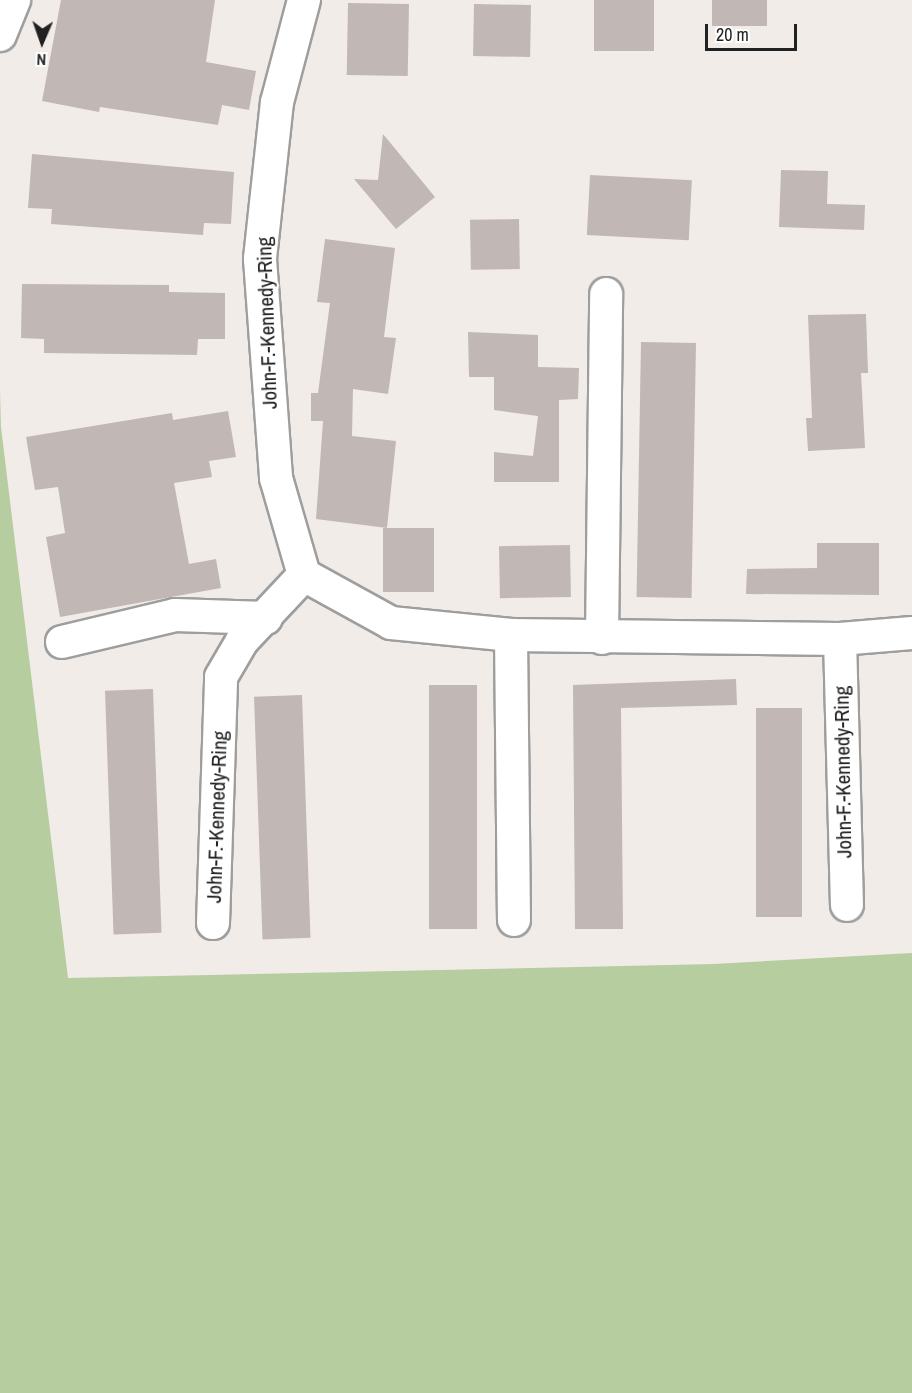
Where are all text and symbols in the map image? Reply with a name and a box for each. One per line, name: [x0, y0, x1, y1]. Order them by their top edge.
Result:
north arrow: [12, 12, 72, 72]
scale bar: [708, 12, 800, 50]
text: 20 m: [716, 22, 749, 47]
text: N: [36, 49, 47, 71]
street label: John-F.-Kennedy-Ring: [251, 236, 283, 410]
street label: John-F.-Kennedy-Ring: [829, 686, 857, 858]
street label: John-F.-Kennedy-Ring: [201, 730, 233, 904]

